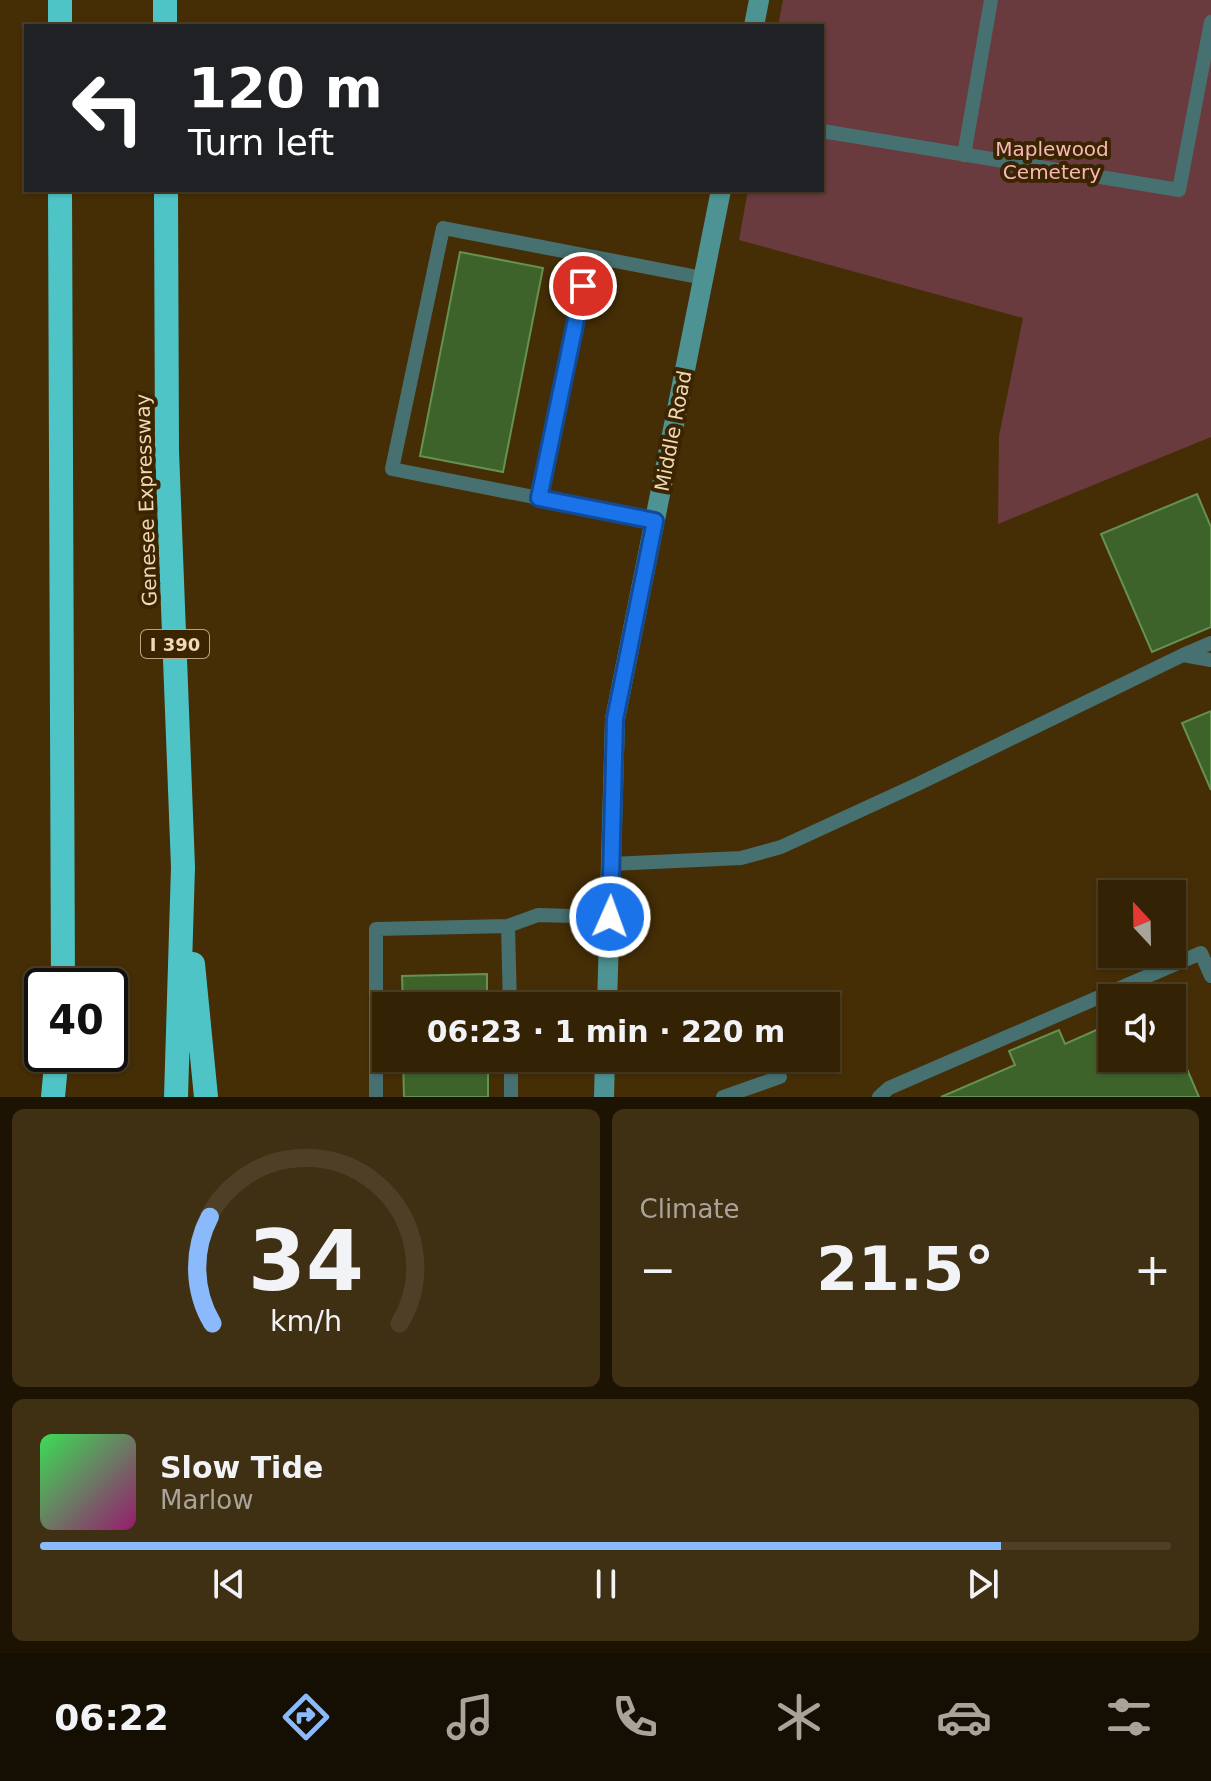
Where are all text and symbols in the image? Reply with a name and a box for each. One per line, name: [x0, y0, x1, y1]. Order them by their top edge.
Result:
text: 120 m: [188, 55, 383, 120]
icon: left: [56, 56, 160, 160]
text: Turn left: [188, 122, 334, 163]
park label: Maplewood Cemetery: [995, 137, 1109, 184]
pin: [549, 252, 617, 320]
icon: arrive: [561, 264, 605, 308]
street label: Middle Road: [650, 369, 696, 493]
street label: Genesee Expressway: [130, 393, 162, 607]
road number: I 390: [141, 630, 209, 658]
position arrow: [568, 875, 652, 959]
north arrow: [1098, 880, 1186, 968]
map controls: [1098, 880, 1186, 1072]
speed limit sign: 40: [24, 968, 128, 1072]
button: sound: [1098, 984, 1186, 1072]
text: 06:23 · 1 min · 220 m: [427, 1014, 785, 1049]
text: Climate: [640, 1194, 740, 1224]
text: 34: [248, 1213, 364, 1310]
text: 21.5°: [816, 1234, 994, 1304]
text: −: [640, 1244, 676, 1295]
text: +: [1134, 1244, 1171, 1295]
text: km/h: [270, 1304, 342, 1338]
text: Slow Tide: [160, 1450, 323, 1485]
text: Marlow: [160, 1485, 253, 1515]
icon: previous: [207, 1562, 251, 1606]
icon: pause: [584, 1562, 628, 1606]
icon: next: [961, 1562, 1005, 1606]
icon: directions: [278, 1689, 334, 1745]
icon: music: [442, 1689, 498, 1745]
icon: phone: [607, 1689, 663, 1745]
icon: climate: [771, 1689, 827, 1745]
icon: car: [936, 1689, 992, 1745]
icon: filters: [1101, 1689, 1157, 1745]
text: 06:22: [54, 1697, 169, 1738]

